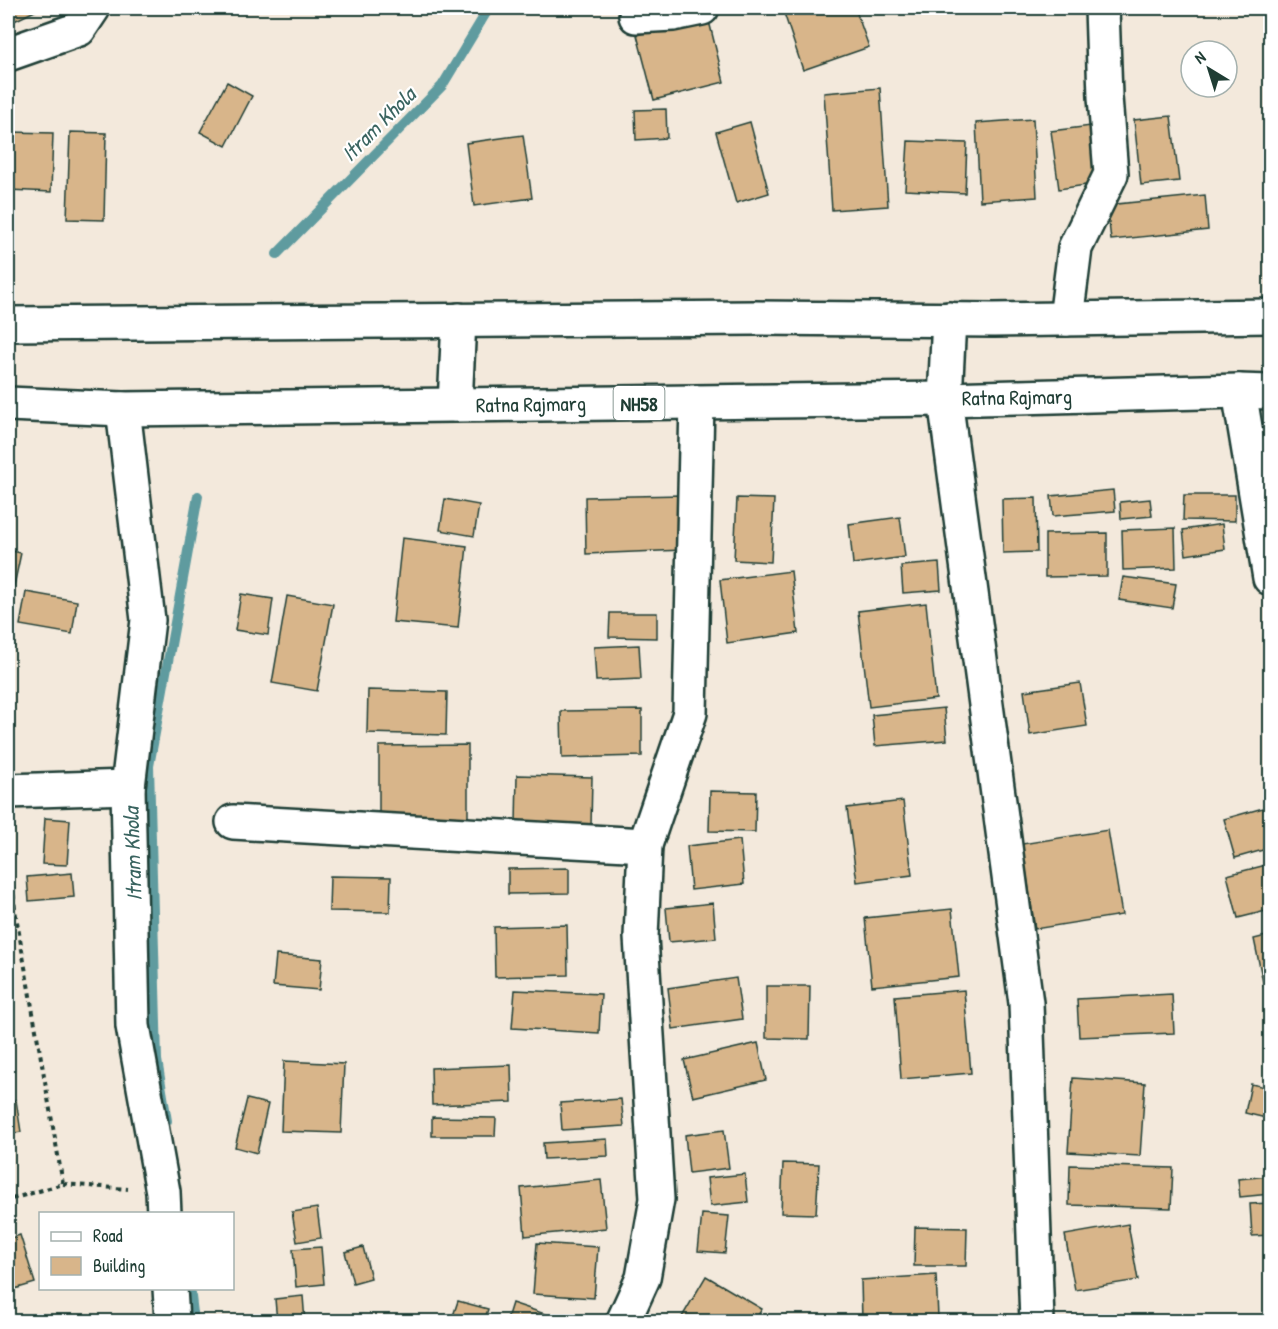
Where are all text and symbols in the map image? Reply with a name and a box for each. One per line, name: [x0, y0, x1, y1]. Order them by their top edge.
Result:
north arrow: [1179, 39, 1239, 99]
text: N: [1190, 46, 1210, 68]
water label: Itram Khola: [334, 79, 423, 168]
street label: Ratna Rajmarg: [962, 382, 1072, 412]
road number: NH58: [614, 386, 664, 420]
street label: Ratna Rajmarg: [476, 389, 586, 419]
water label: Itram Khola: [115, 804, 149, 901]
legend: [39, 1212, 234, 1290]
text: Road: [93, 1223, 123, 1248]
text: Building: [93, 1253, 145, 1278]

